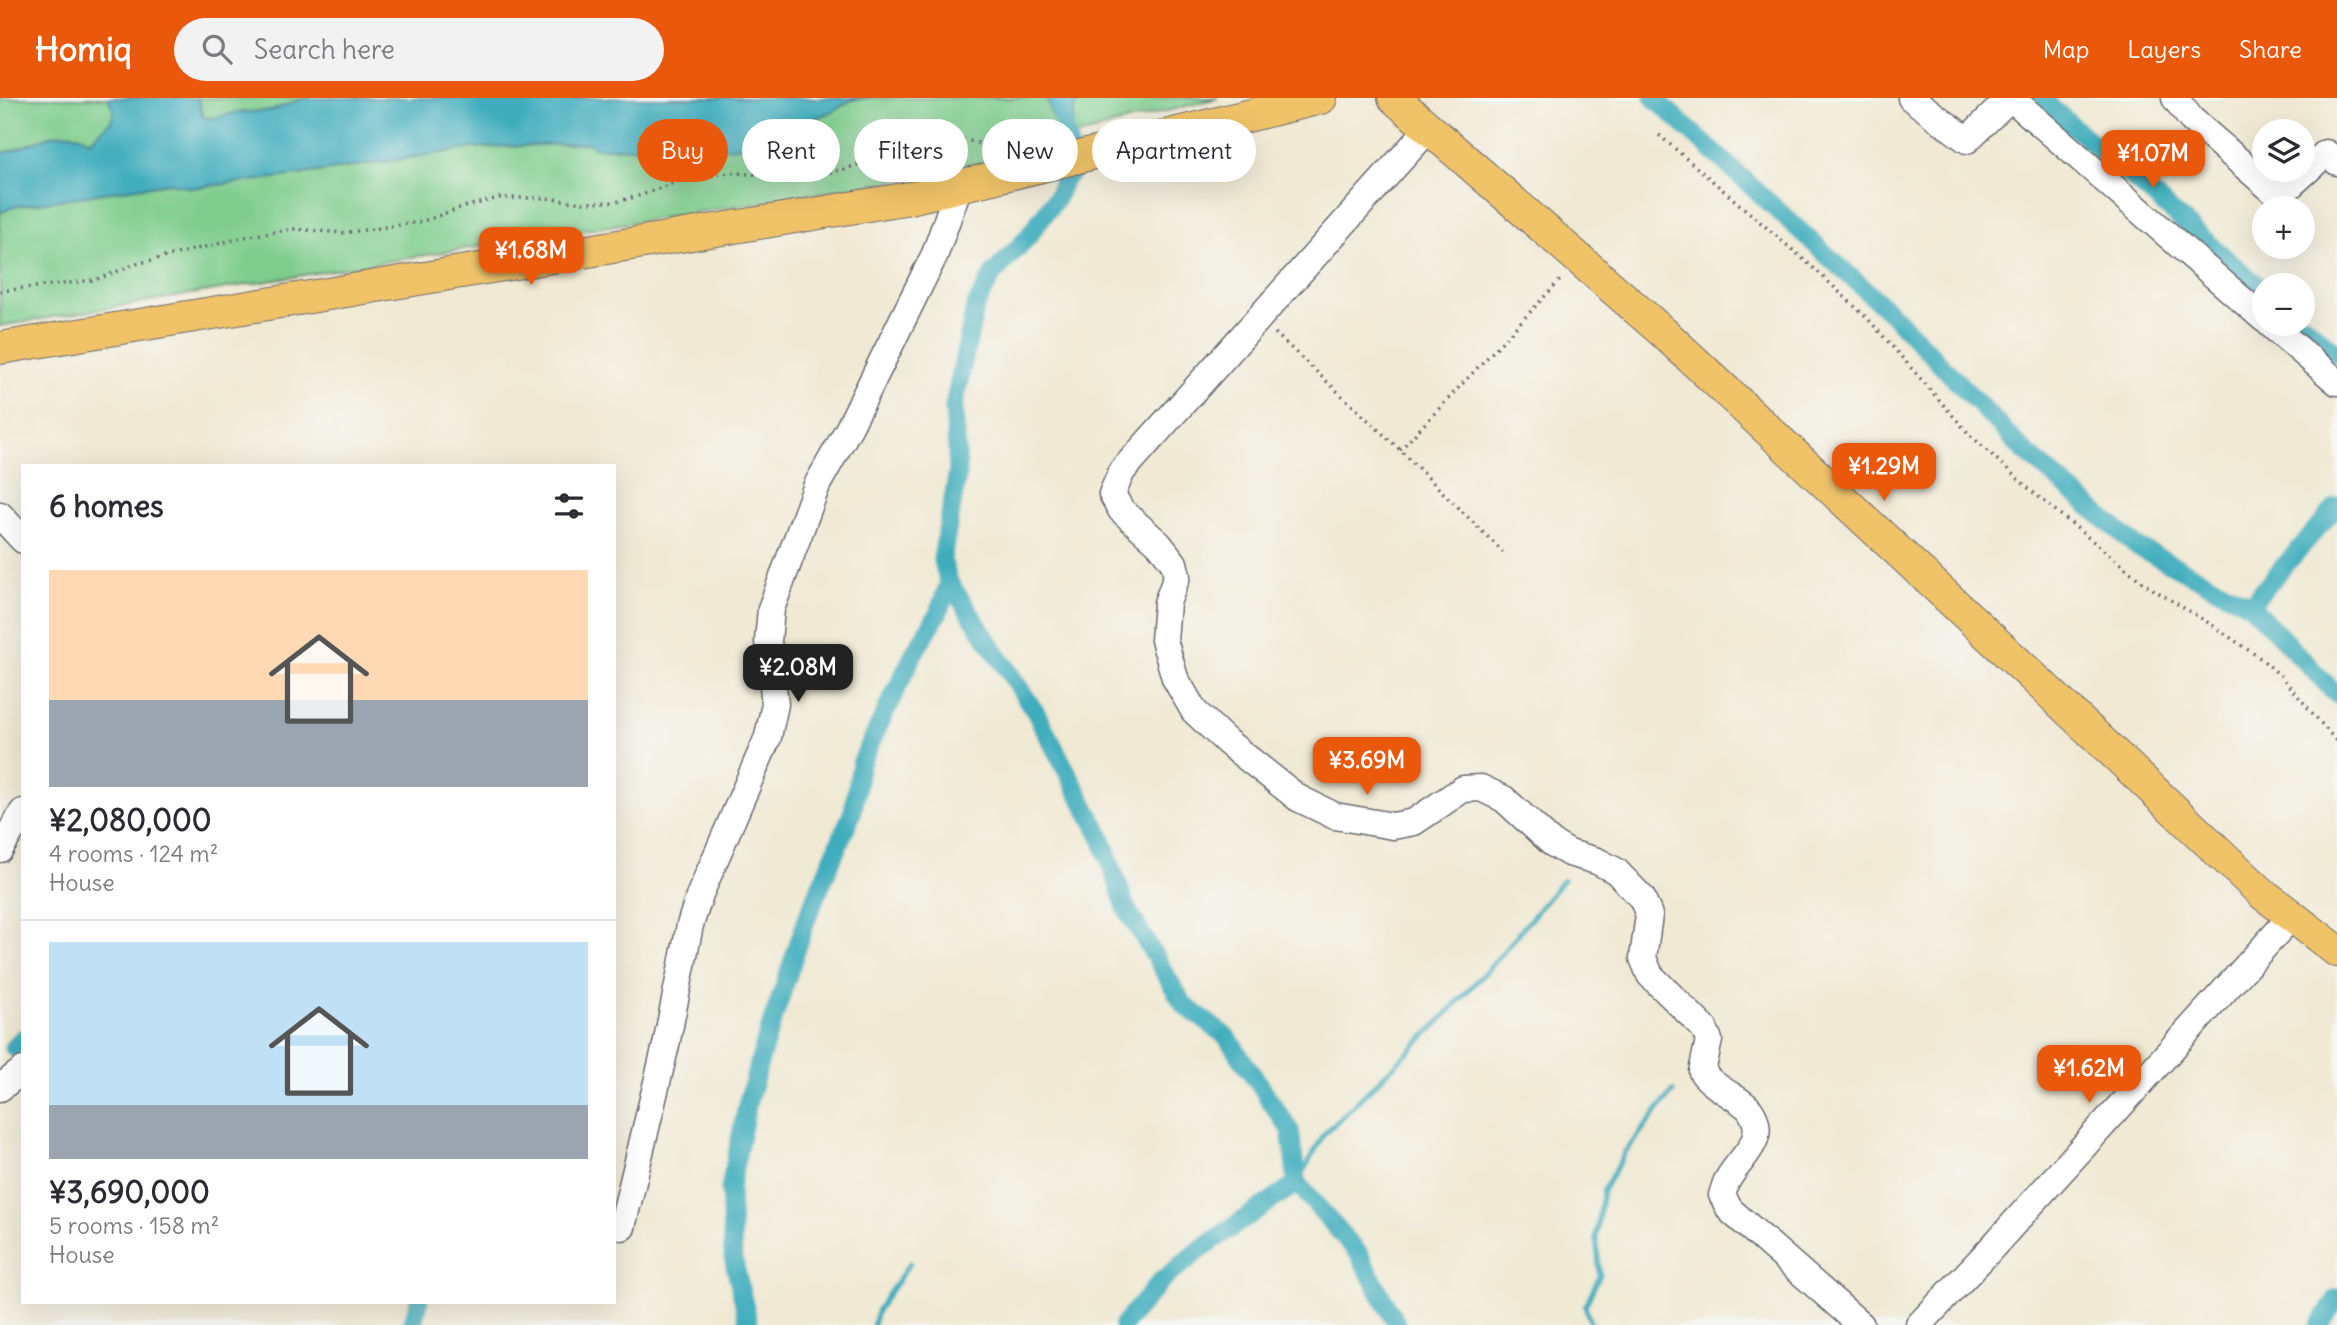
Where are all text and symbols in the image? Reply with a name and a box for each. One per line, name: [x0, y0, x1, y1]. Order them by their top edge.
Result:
search box: [174, 18, 664, 81]
text: Homiq: [35, 28, 132, 70]
icon: search: [198, 30, 236, 68]
text: Search here: [254, 33, 395, 66]
text: Map: [2043, 34, 2089, 64]
text: Layers: [2127, 34, 2201, 64]
text: Share: [2239, 34, 2302, 64]
chip: Buy: [637, 119, 728, 182]
chip: Rent: [742, 119, 840, 182]
chip: Filters: [854, 119, 968, 182]
chip: New: [982, 119, 1078, 182]
chip: Apartment: [1092, 119, 1256, 182]
map controls: [2252, 119, 2315, 336]
button: layers: [2252, 119, 2315, 182]
pin: ¥1.07M: [2096, 130, 2210, 190]
text: ¥1.07M: [2117, 138, 2189, 167]
button: +: [2252, 196, 2315, 259]
pin: ¥1.68M: [474, 228, 588, 287]
text: ¥1.68M: [495, 235, 567, 264]
button: −: [2252, 273, 2315, 336]
pin: ¥1.29M: [1827, 444, 1941, 503]
text: ¥1.29M: [1848, 451, 1920, 480]
text: 6 homes: [49, 487, 164, 525]
icon: filters: [550, 487, 588, 525]
icon: home: [256, 616, 382, 742]
pin: ¥2.08M: [741, 644, 855, 704]
text: ¥2.08M: [759, 652, 837, 681]
pin: ¥3.69M: [1310, 738, 1424, 797]
text: ¥3.69M: [1329, 745, 1405, 774]
text: ¥2,080,000: [49, 801, 212, 839]
text: 4 rooms · 124 m²: [49, 839, 218, 868]
text: House: [49, 868, 115, 897]
icon: home: [256, 988, 382, 1114]
pin: ¥1.62M: [2032, 1046, 2146, 1105]
text: ¥1.62M: [2053, 1053, 2125, 1082]
text: ¥3,690,000: [49, 1173, 210, 1211]
text: 5 rooms · 158 m²: [49, 1211, 219, 1240]
text: House: [49, 1240, 115, 1269]

